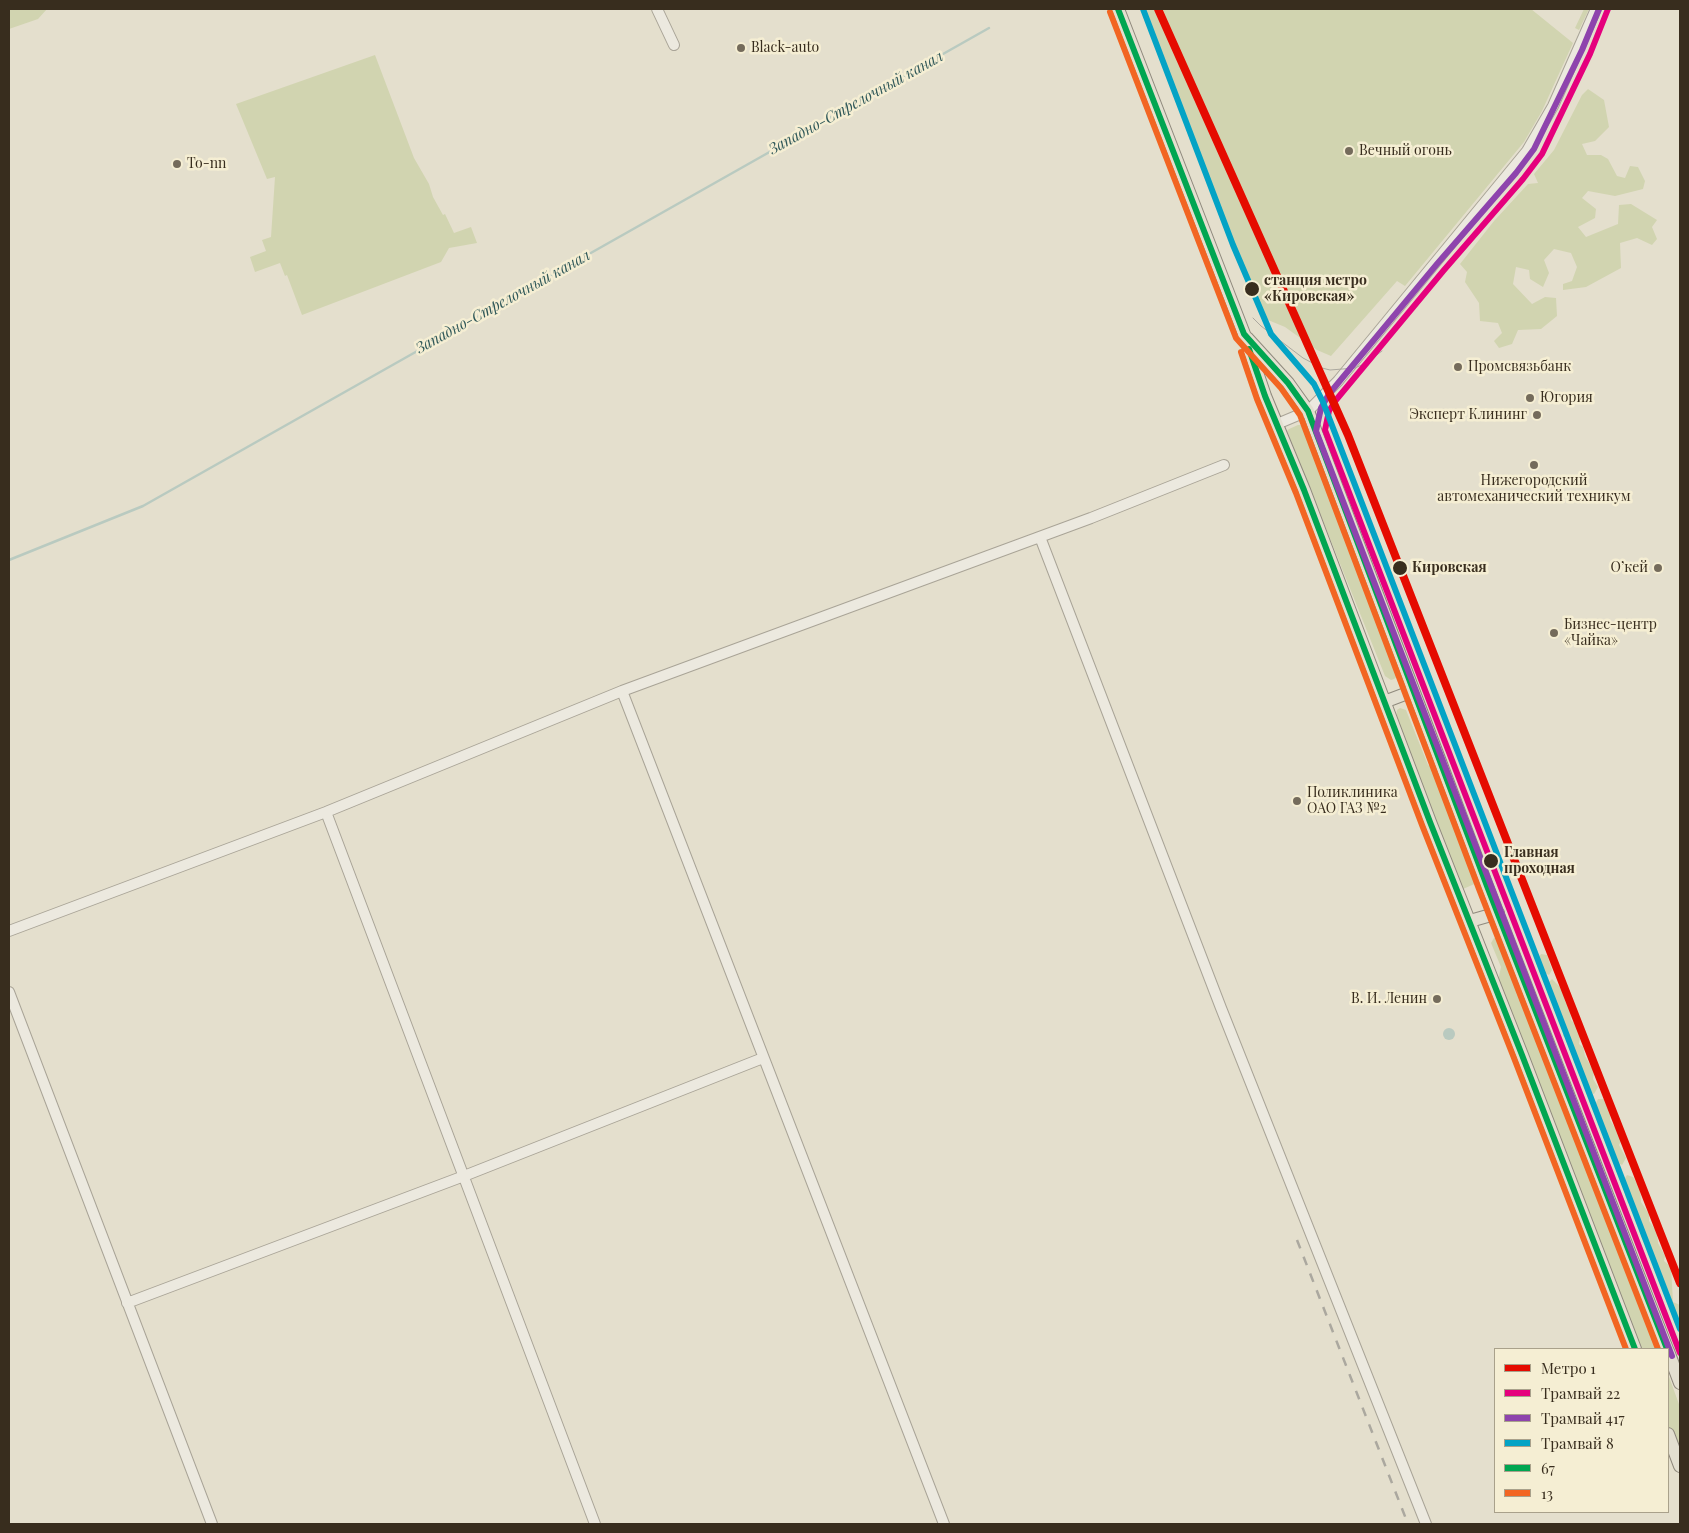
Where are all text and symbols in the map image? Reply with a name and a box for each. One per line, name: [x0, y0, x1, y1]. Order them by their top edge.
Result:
place label: Black-auto: [751, 40, 819, 56]
marker: Black-auto: [735, 42, 747, 54]
water label: Западно-Стрелочный канал: [766, 47, 946, 159]
place label: Вечный огонь: [1359, 143, 1452, 159]
marker: Вечный огонь: [1343, 145, 1355, 157]
place label: To-nn: [187, 156, 226, 172]
marker: To-nn: [171, 158, 183, 170]
water label: Западно-Стрелочный канал: [413, 246, 593, 358]
place label: станция метро «Кировская»: [1264, 273, 1367, 306]
marker: станция метро «Кировская»: [1243, 280, 1261, 298]
place label: Промсвязьбанк: [1468, 359, 1571, 375]
marker: Промсвязьбанк: [1452, 361, 1464, 373]
place label: Югория: [1540, 390, 1593, 406]
marker: Югория: [1524, 392, 1536, 404]
place label: Эксперт Клининг: [1409, 407, 1527, 423]
marker: Эксперт Клининг: [1531, 409, 1543, 421]
marker: Нижегородский автомеханический техникум: [1528, 459, 1540, 471]
place label: Нижегородский автомеханический техникум: [1437, 473, 1631, 506]
marker: Кировская: [1391, 559, 1409, 577]
place label: Кировская: [1412, 560, 1487, 576]
place label: О’кей: [1611, 560, 1648, 576]
marker: О’кей: [1652, 562, 1664, 574]
place label: Бизнес-центр «Чайка»: [1564, 617, 1657, 650]
marker: Бизнес-центр «Чайка»: [1548, 627, 1560, 639]
place label: Поликлиника ОАО ГАЗ №2: [1307, 785, 1398, 818]
marker: Поликлиника ОАО ГАЗ №2: [1291, 795, 1303, 807]
place label: Главная проходная: [1504, 845, 1575, 878]
marker: Главная проходная: [1482, 852, 1500, 870]
place label: В. И. Ленин: [1351, 991, 1427, 1007]
marker: В. И. Ленин: [1431, 993, 1443, 1005]
legend: [1494, 1348, 1669, 1513]
text: Метро 1: [1541, 1358, 1596, 1378]
text: Трамвай 22: [1541, 1383, 1620, 1403]
text: Трамвай 417: [1541, 1408, 1625, 1428]
text: Трамвай 8: [1541, 1433, 1614, 1453]
text: 67: [1541, 1458, 1555, 1478]
text: 13: [1541, 1483, 1553, 1503]

